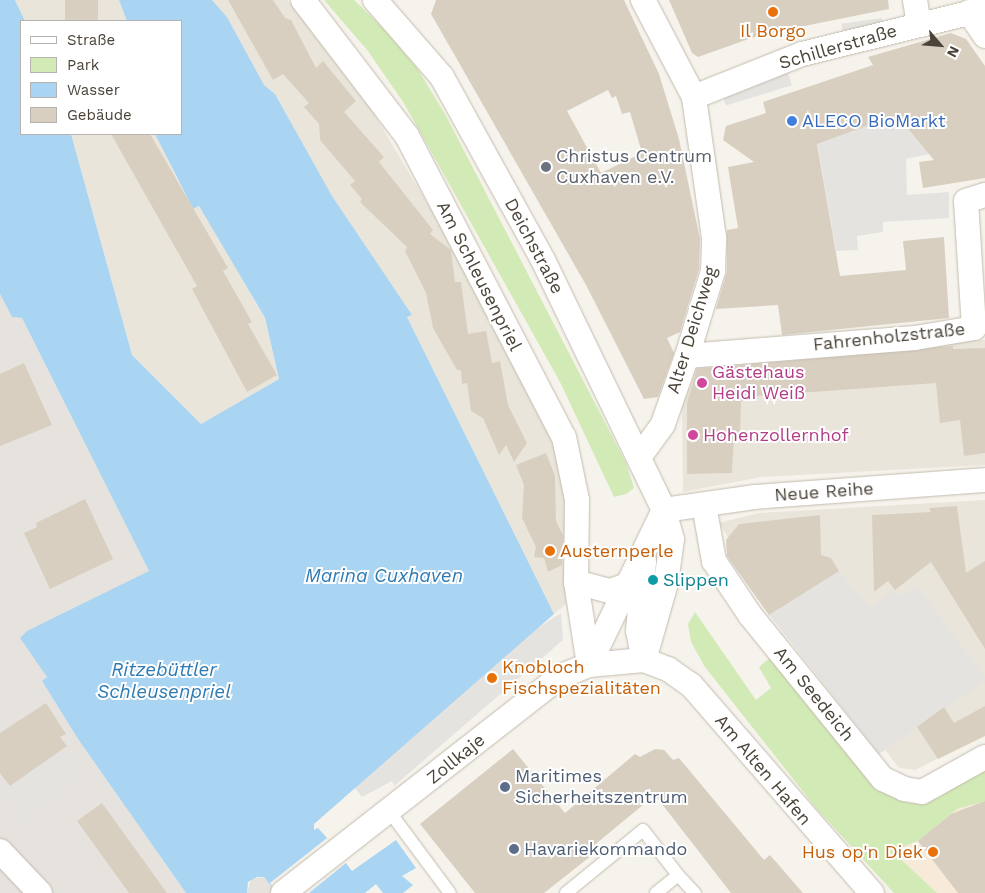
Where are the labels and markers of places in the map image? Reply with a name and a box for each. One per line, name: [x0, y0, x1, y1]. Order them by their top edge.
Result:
marker: Il Borgo: [767, 6, 779, 18]
place label: Il Borgo: [740, 20, 806, 42]
place label: ALECO BioMarkt: [802, 110, 946, 132]
marker: ALECO BioMarkt: [786, 115, 798, 127]
place label: Christus Centrum Cuxhaven e.V.: [556, 146, 712, 188]
marker: Christus Centrum Cuxhaven e.V.: [540, 161, 552, 173]
place label: Gästehaus Heidi Weiß: [712, 362, 805, 404]
marker: Gästehaus Heidi Weiß: [696, 377, 708, 389]
place label: Hohenzollernhof: [703, 424, 849, 446]
marker: Hohenzollernhof: [687, 429, 699, 441]
place label: Austernperle: [560, 540, 674, 562]
marker: Austernperle: [544, 545, 556, 557]
place label: Slippen: [663, 569, 729, 591]
marker: Slippen: [647, 574, 659, 586]
place label: Knobloch Fischspezialitäten: [502, 657, 661, 700]
marker: Knobloch Fischspezialitäten: [486, 672, 498, 684]
place label: Maritimes Sicherheitszentrum: [515, 766, 688, 809]
marker: Maritimes Sicherheitszentrum: [499, 781, 511, 793]
place label: Havariekommando: [524, 838, 687, 860]
place label: Hus op'n Diek: [802, 841, 923, 863]
marker: Havariekommando: [508, 843, 520, 855]
marker: Hus op'n Diek: [927, 846, 939, 858]

